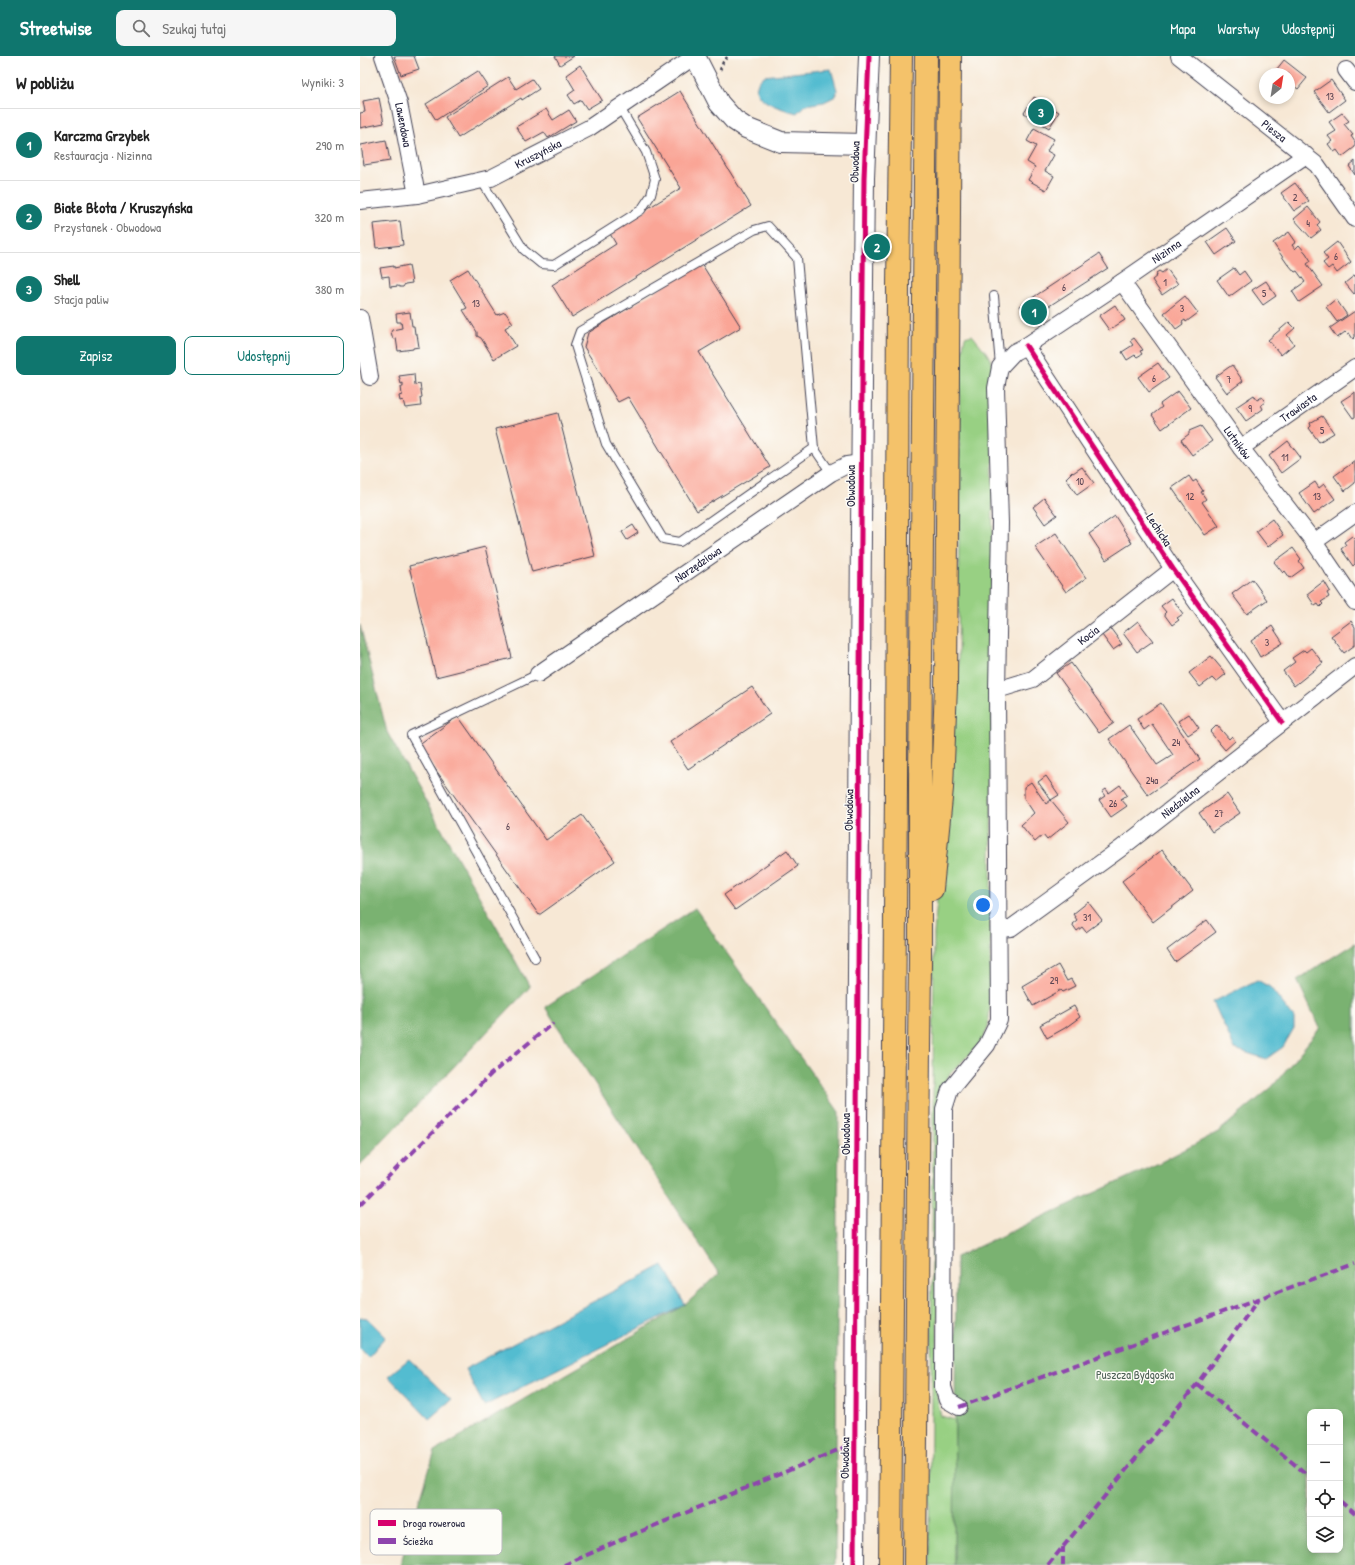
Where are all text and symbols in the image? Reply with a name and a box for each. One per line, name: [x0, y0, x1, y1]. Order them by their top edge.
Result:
search box: [116, 10, 396, 46]
text: Streetwise: [20, 15, 92, 41]
icon: search: [130, 17, 152, 39]
text: Szukaj tutaj: [162, 18, 226, 39]
text: Mapa: [1170, 19, 1196, 38]
text: Warstwy: [1218, 19, 1260, 38]
text: Udostępnij: [1282, 19, 1335, 38]
north arrow: [1259, 68, 1295, 104]
text: W pobliżu: [16, 71, 74, 94]
text: Wyniki: 3: [302, 73, 344, 91]
house number: 13: [1326, 90, 1335, 103]
pin: 3: [1028, 97, 1054, 127]
street label: Lawendowa: [391, 101, 416, 149]
street label: Piesza: [1258, 115, 1291, 146]
text: Karczma Grzybek: [54, 125, 149, 146]
street label: Kruszyńska: [511, 134, 564, 173]
text: 1: [27, 136, 31, 154]
text: 290 m: [315, 136, 344, 154]
street label: Obwodowa: [845, 141, 864, 183]
text: Restauracja · Nizinna: [54, 146, 152, 164]
house number: 2: [1293, 191, 1298, 204]
text: Białe Błota / Kruszyńska: [54, 197, 192, 218]
text: 2: [26, 208, 32, 226]
text: 320 m: [314, 208, 344, 226]
house number: 4: [1306, 217, 1310, 230]
text: Przystanek · Obwodowa: [54, 218, 161, 236]
pin: 2: [864, 232, 890, 262]
street label: Nizinna: [1148, 235, 1184, 267]
house number: 6: [1334, 250, 1338, 263]
text: Shell: [54, 269, 80, 290]
house number: 1: [1163, 276, 1167, 289]
text: 3: [26, 280, 32, 298]
text: 380 m: [315, 280, 344, 298]
house number: 6: [1062, 281, 1066, 294]
house number: 5: [1262, 287, 1267, 300]
text: Stacja paliw: [54, 290, 109, 308]
house number: 13: [472, 297, 481, 310]
pin: 1: [1021, 297, 1047, 327]
house number: 3: [1180, 302, 1185, 315]
button: Zapisz: [16, 336, 176, 375]
button: Udostępnij: [184, 336, 344, 375]
house number: 6: [1152, 372, 1156, 385]
house number: 7: [1227, 373, 1232, 386]
street label: Trawiasta: [1276, 388, 1320, 426]
house number: 9: [1248, 402, 1252, 415]
street label: Lutników: [1220, 423, 1256, 463]
house number: 5: [1320, 424, 1325, 437]
house number: 11: [1281, 451, 1289, 464]
street label: Obwodowa: [842, 465, 859, 507]
house number: 10: [1076, 475, 1085, 488]
house number: 12: [1186, 490, 1194, 503]
house number: 13: [1313, 490, 1322, 503]
street label: Lechicka: [1142, 510, 1177, 550]
street label: Narzędziowa: [671, 542, 725, 586]
street label: Kocia: [1074, 621, 1103, 649]
house number: 3: [1265, 636, 1270, 649]
house number: 24: [1172, 736, 1180, 749]
house number: 24a: [1146, 774, 1158, 787]
street label: Niedzielna: [1157, 781, 1203, 822]
street label: Obwodowa: [840, 789, 857, 831]
house number: 26: [1109, 797, 1117, 810]
house number: 27: [1214, 807, 1224, 820]
house number: 6: [506, 820, 510, 833]
your location: [973, 895, 993, 915]
house number: 31: [1083, 911, 1091, 924]
house number: 29: [1050, 974, 1059, 987]
street label: Obwodowa: [837, 1113, 854, 1155]
park label: Puszcza Bydgoska: [1096, 1366, 1174, 1383]
map controls: [1307, 1409, 1343, 1553]
button: +: [1307, 1409, 1343, 1445]
street label: Obwodowa: [836, 1437, 853, 1479]
button: −: [1307, 1445, 1343, 1481]
button: locate: [1307, 1481, 1343, 1517]
legend: [370, 1509, 502, 1555]
text: Droga rowerowa: [403, 1516, 466, 1530]
button: layers: [1307, 1517, 1343, 1553]
text: Ścieżka: [403, 1534, 433, 1548]

